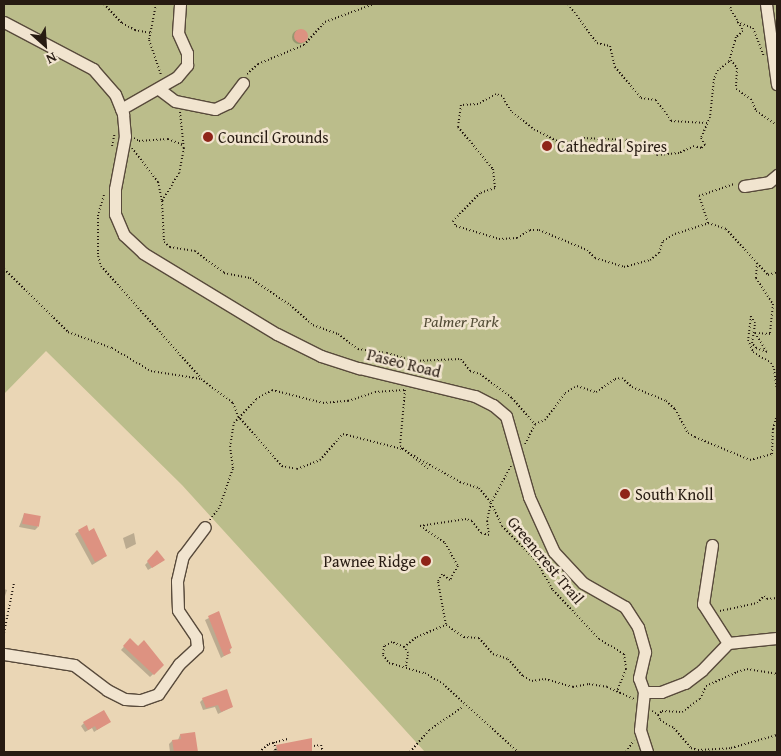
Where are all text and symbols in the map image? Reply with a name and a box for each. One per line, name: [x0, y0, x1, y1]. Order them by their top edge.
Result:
north arrow: [20, 20, 70, 70]
text: N: [43, 47, 60, 70]
place label: Council Grounds: [218, 127, 329, 147]
marker: Council Grounds: [202, 131, 214, 143]
place label: Cathedral Spires: [557, 136, 667, 156]
marker: Cathedral Spires: [541, 140, 553, 152]
park label: Palmer Park: [424, 311, 498, 331]
street label: Paseo Road: [365, 345, 443, 381]
place label: South Knoll: [635, 484, 713, 504]
marker: South Knoll: [619, 488, 631, 500]
street label: Greencrest Trail: [504, 512, 588, 608]
place label: Pawnee Ridge: [323, 551, 416, 571]
marker: Pawnee Ridge: [420, 555, 432, 567]

